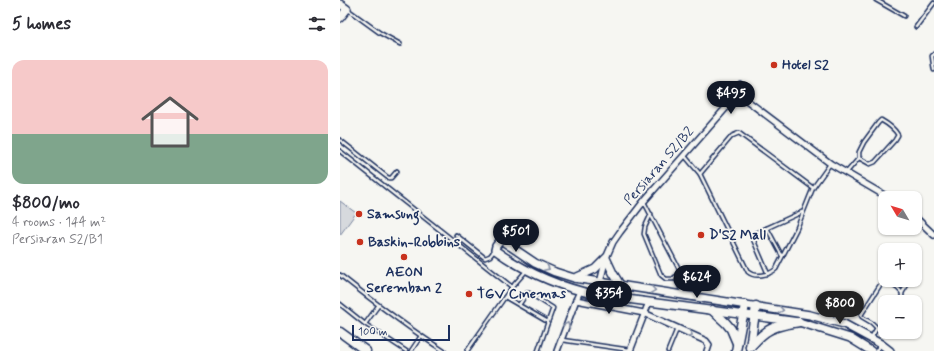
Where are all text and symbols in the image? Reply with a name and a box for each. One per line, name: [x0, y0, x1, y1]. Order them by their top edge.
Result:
text: 5 homes: [12, 13, 71, 35]
icon: filters: [306, 13, 328, 35]
place label: Hotel S2: [782, 56, 829, 74]
marker: Hotel S2: [769, 60, 779, 70]
pin: $495: [707, 81, 755, 115]
text: $495: [716, 85, 746, 102]
icon: home: [134, 86, 206, 158]
street label: Persiaran S2/B2: [620, 123, 698, 209]
north arrow: [878, 191, 922, 235]
map controls: [878, 191, 922, 339]
text: $800/mo: [12, 192, 80, 214]
place label: Samsung: [367, 205, 420, 226]
marker: Samsung: [354, 209, 364, 219]
text: 4 rooms · 144 m²: [12, 214, 106, 231]
pin: $501: [492, 219, 540, 253]
text: $501: [502, 223, 530, 240]
place label: D'S2 Mall: [709, 226, 766, 244]
marker: D'S2 Mall: [696, 230, 706, 240]
text: Persiaran S2/B1: [12, 231, 103, 248]
place label: Baskin-Robbins: [368, 233, 461, 251]
marker: Baskin-Robbins: [355, 237, 365, 247]
button: +: [878, 243, 922, 287]
marker: AEON Seremban 2: [399, 252, 409, 262]
place label: AEON Seremban 2: [366, 263, 442, 297]
one-way arrow: [542, 263, 550, 271]
pin: $624: [673, 265, 721, 299]
text: $624: [683, 269, 711, 286]
pin: $354: [585, 281, 633, 315]
place label: TGV Cinemas: [477, 285, 567, 303]
text: $354: [595, 285, 623, 302]
one-way arrow: [650, 286, 656, 294]
marker: TGV Cinemas: [464, 289, 474, 299]
pin: $800: [816, 291, 864, 325]
text: $800: [825, 295, 855, 312]
button: −: [878, 295, 922, 339]
one-way arrow: [778, 305, 784, 314]
one-way arrow: [562, 322, 570, 329]
scale bar: [352, 323, 450, 342]
text: 100 m: [358, 325, 388, 339]
one-way arrow: [685, 329, 693, 337]

